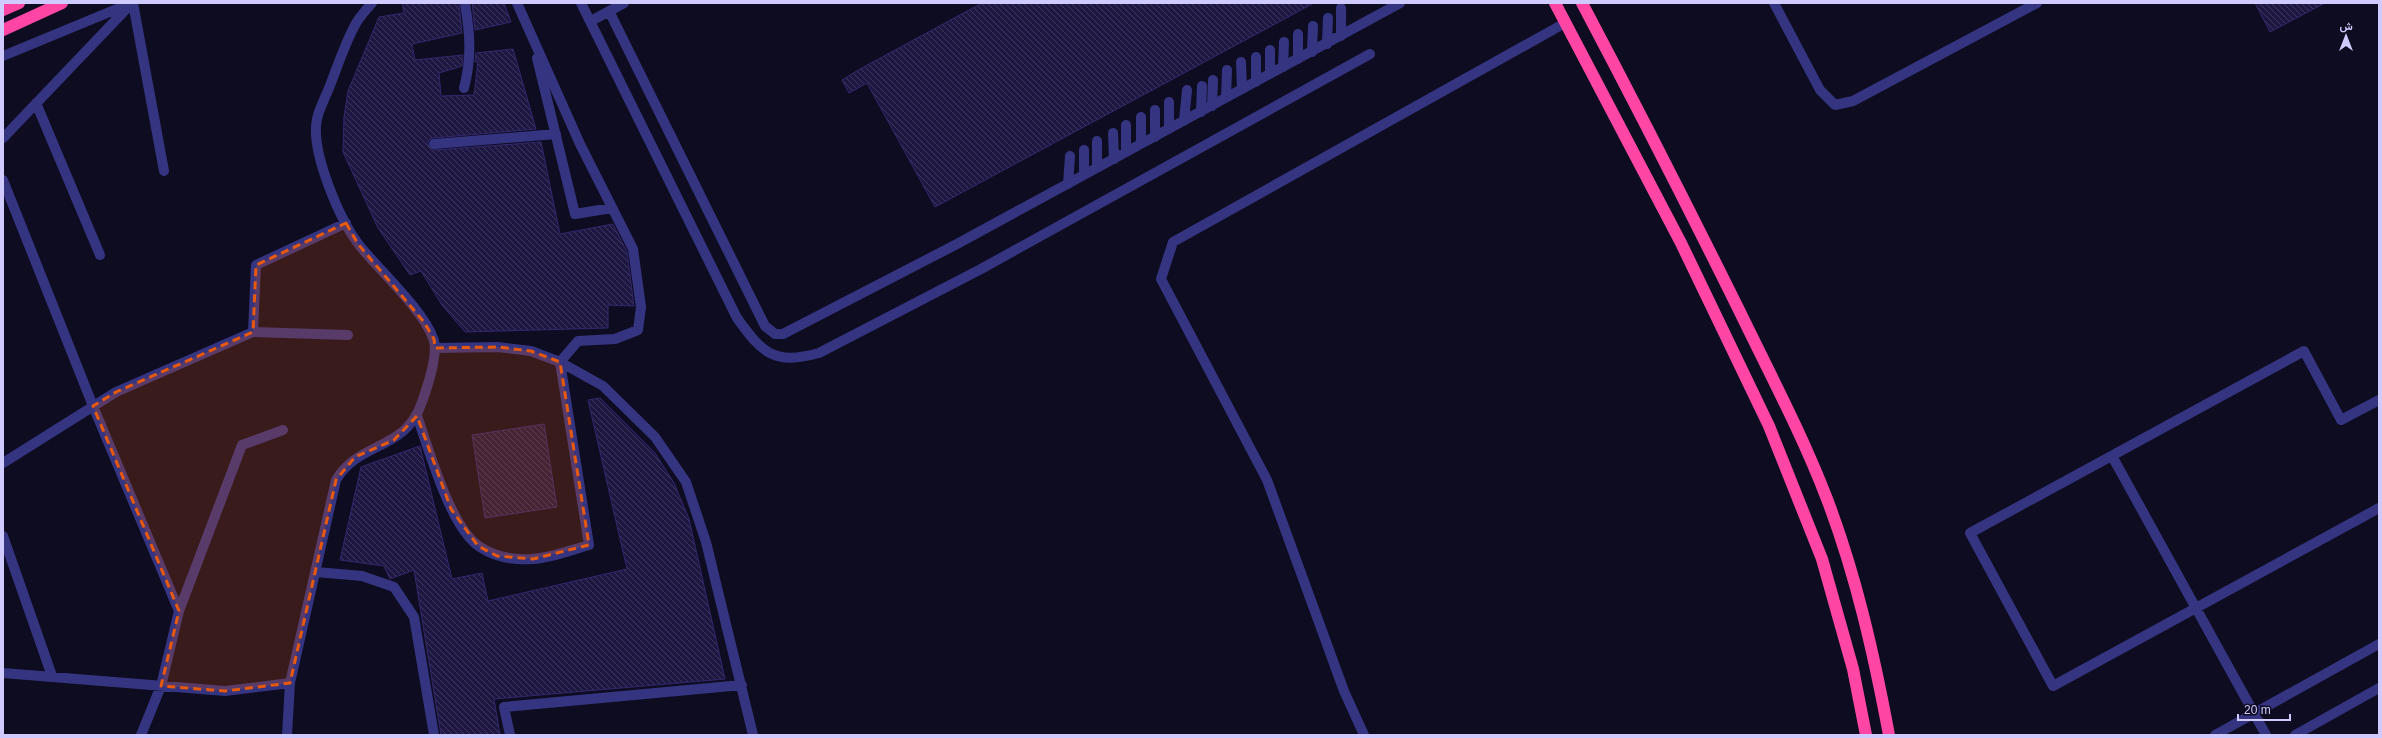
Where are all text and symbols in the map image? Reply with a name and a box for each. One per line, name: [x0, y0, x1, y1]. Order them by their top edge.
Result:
north arrow: [2326, 16, 2366, 56]
text: ش: [2339, 20, 2353, 33]
scale bar: [2238, 696, 2290, 722]
text: 20 m: [2244, 703, 2271, 717]

